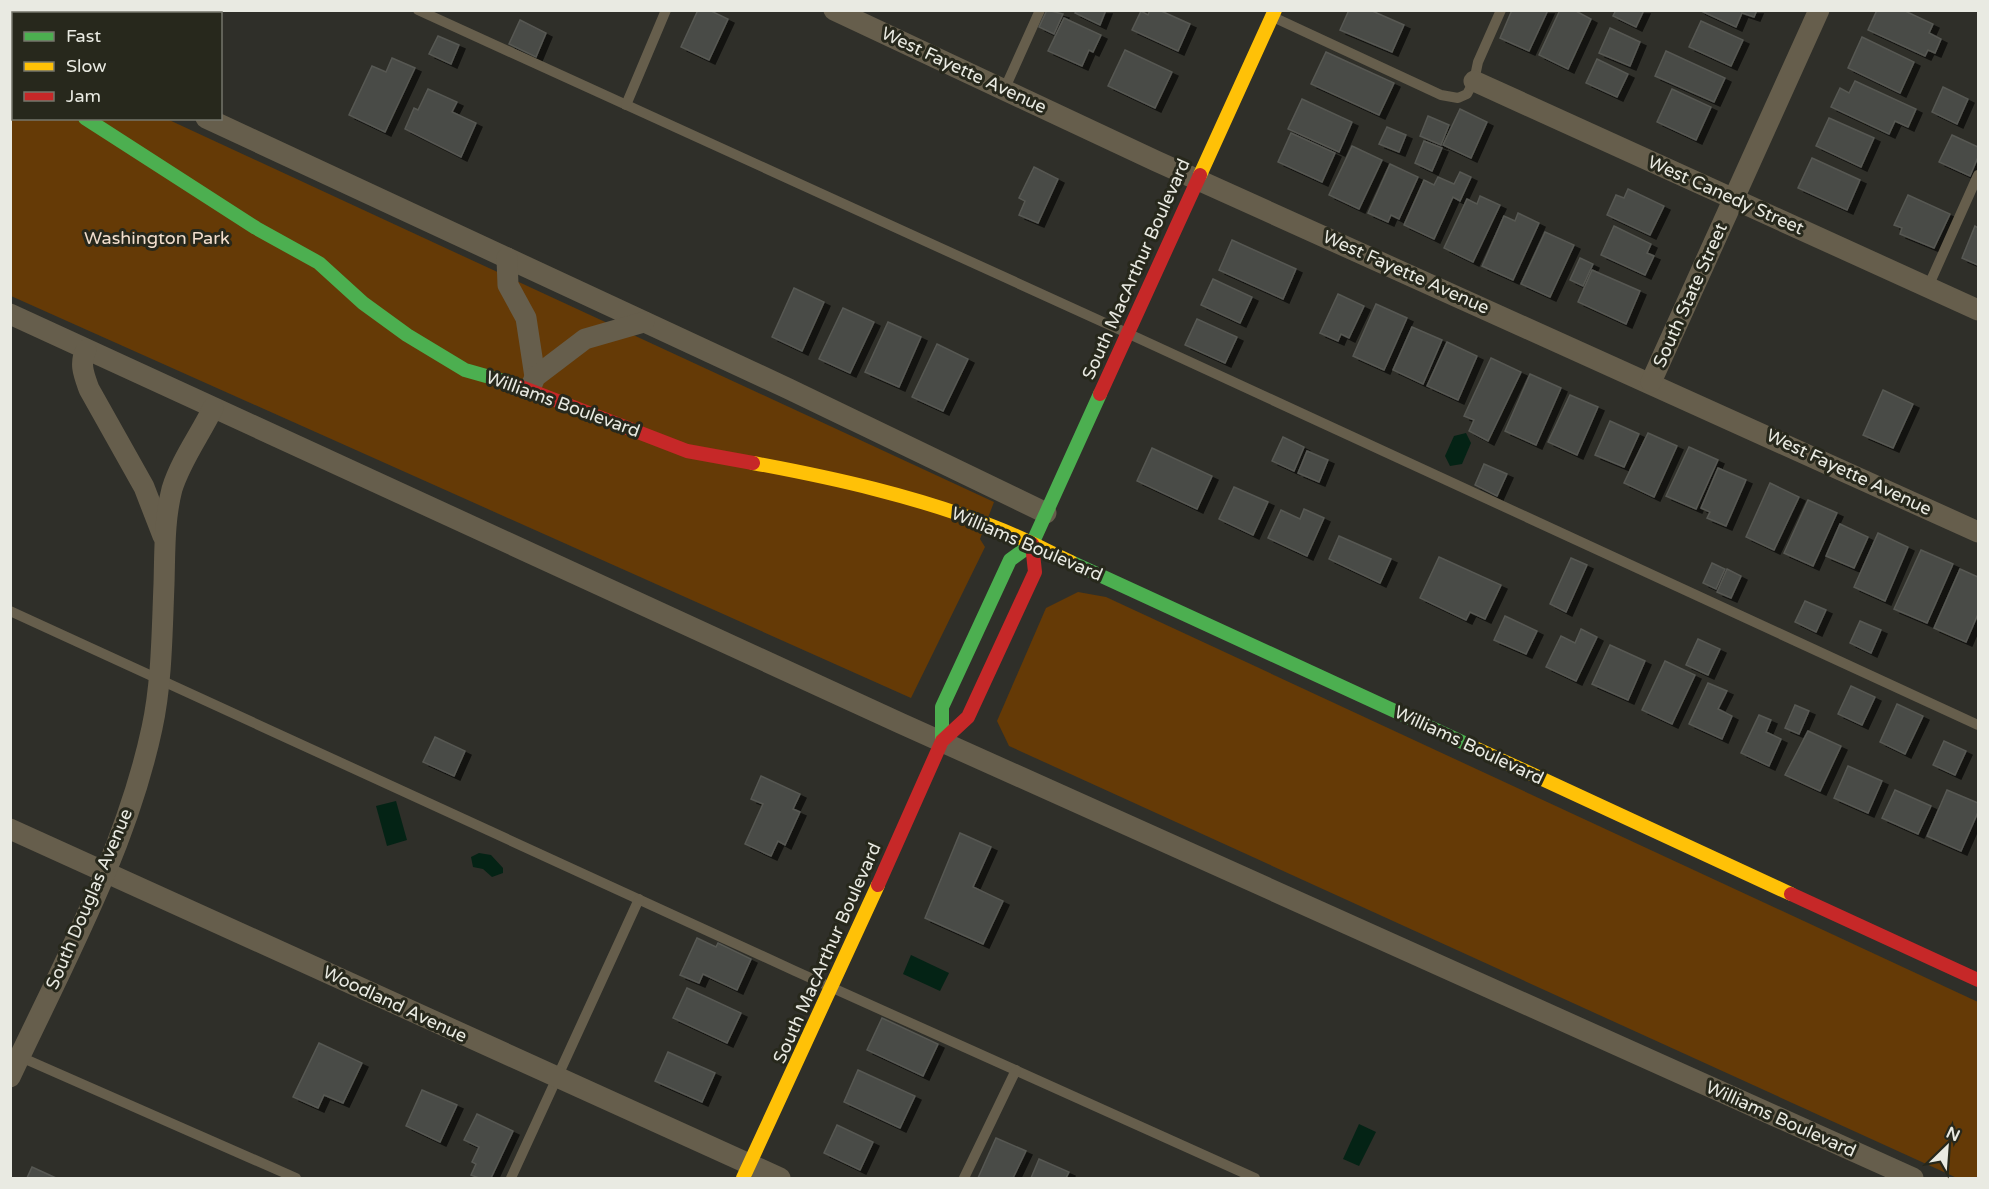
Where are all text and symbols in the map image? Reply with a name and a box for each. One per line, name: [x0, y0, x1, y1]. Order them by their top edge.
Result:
legend: [12, 12, 222, 120]
street label: West Fayette Avenue: [878, 22, 1050, 118]
text: Fast: [66, 25, 101, 47]
text: Slow: [66, 55, 107, 77]
text: Jam: [66, 85, 101, 107]
street label: West Canedy Street: [1645, 151, 1808, 239]
street label: South MacArthur Boulevard: [1077, 155, 1195, 383]
street label: South State Street: [1648, 219, 1732, 371]
street label: West Fayette Avenue: [1319, 225, 1493, 319]
park label: Washington Park: [84, 227, 230, 249]
street label: Williams Boulevard: [483, 366, 643, 442]
street label: West Fayette Avenue: [1763, 424, 1935, 520]
street label: Williams Boulevard: [948, 502, 1106, 586]
street label: Williams Boulevard: [1391, 701, 1547, 789]
street label: South Douglas Avenue: [41, 805, 137, 993]
street label: South MacArthur Boulevard: [768, 839, 886, 1067]
street label: Woodland Avenue: [319, 961, 471, 1047]
street label: Williams Boulevard: [1702, 1076, 1860, 1162]
north arrow: [1917, 1117, 1977, 1177]
text: N: [1943, 1123, 1963, 1146]

